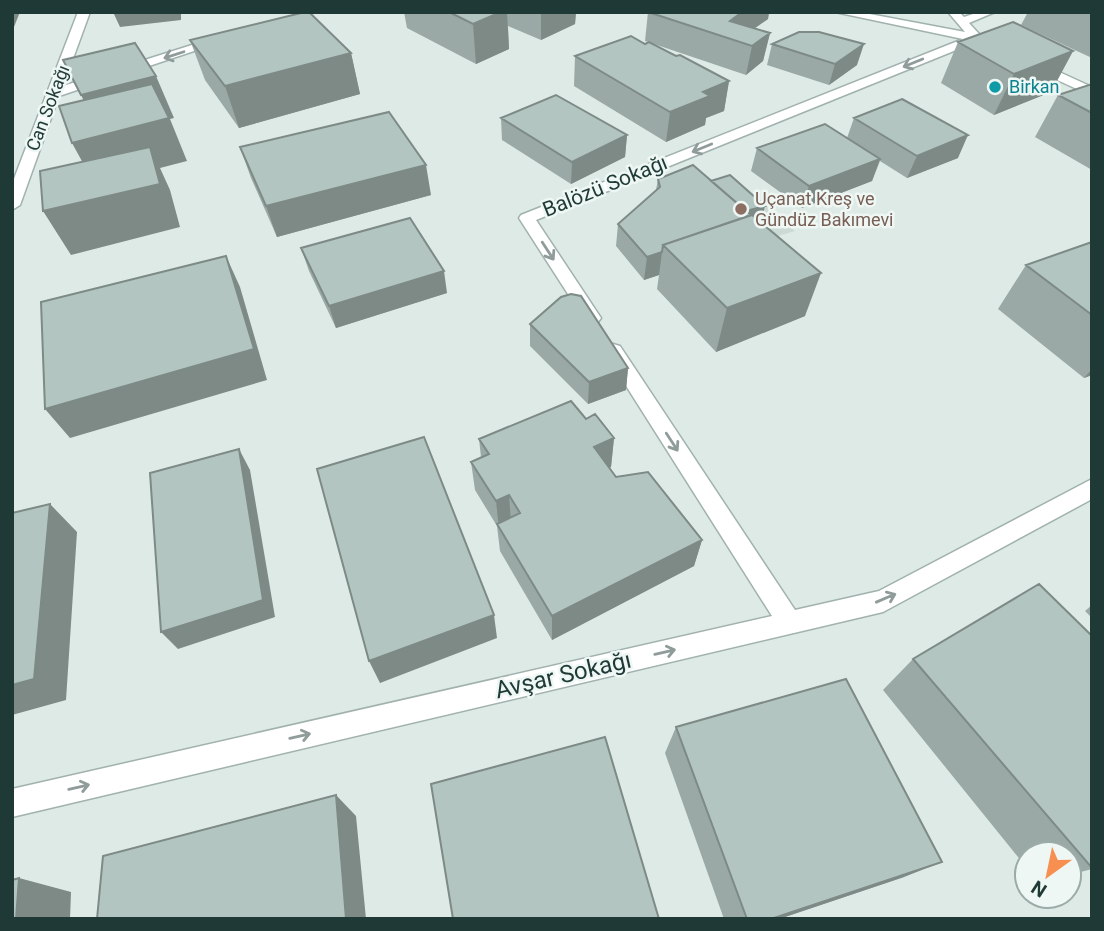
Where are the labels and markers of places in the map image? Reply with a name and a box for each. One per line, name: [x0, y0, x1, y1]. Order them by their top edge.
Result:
place label: Birkan: [1009, 76, 1060, 97]
marker: Birkan: [987, 79, 1003, 95]
place label: Uçanat Kreş ve Gündüz Bakımevi: [755, 188, 894, 230]
marker: Uçanat Kreş ve Gündüz Bakımevi: [733, 201, 749, 217]

